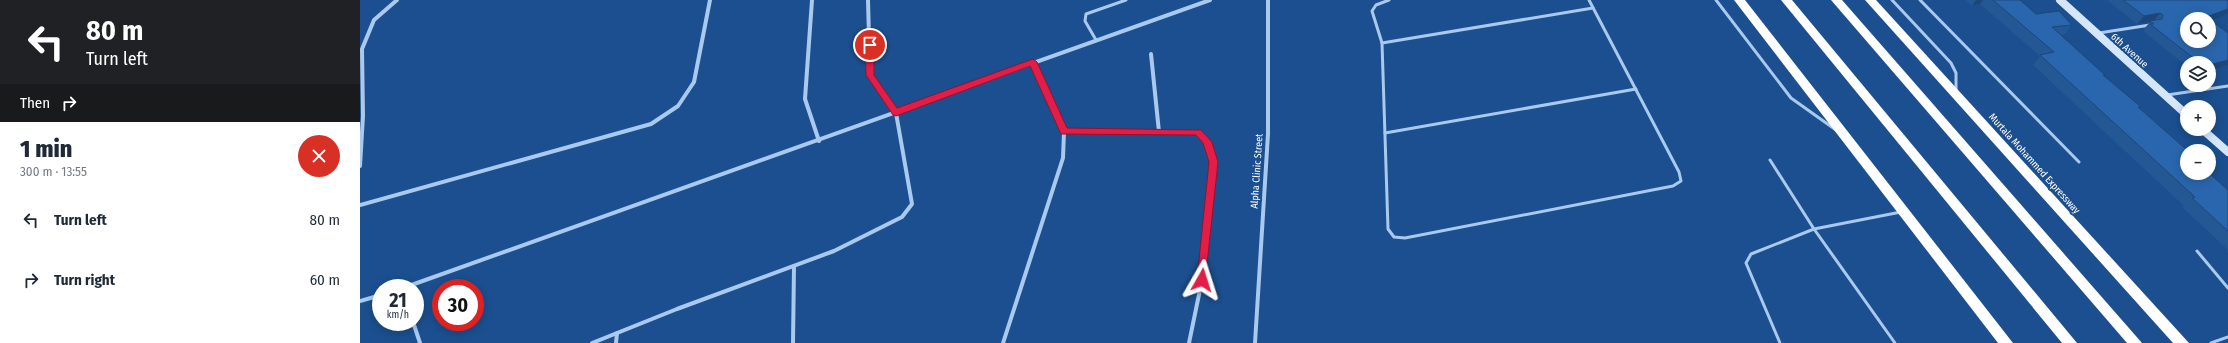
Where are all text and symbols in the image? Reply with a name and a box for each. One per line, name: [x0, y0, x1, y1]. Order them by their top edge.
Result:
map controls: [2180, 12, 2216, 180]
button: search: [2180, 12, 2216, 48]
text: 80 m: [86, 14, 143, 47]
icon: left: [20, 16, 72, 68]
pin: [853, 28, 887, 62]
street label: 6th Avenue: [2108, 31, 2150, 71]
icon: arrive: [859, 34, 881, 56]
text: Turn left: [86, 48, 148, 70]
button: layers: [2180, 56, 2216, 92]
icon: right: [58, 92, 80, 114]
text: Then: [20, 94, 50, 112]
button: +: [2180, 100, 2216, 136]
street label: Murtala Mohammed Expressway: [1986, 111, 2083, 217]
street label: Alpha Clinic Street: [1248, 133, 1266, 209]
text: 1 min: [20, 135, 72, 163]
button: close: [298, 135, 340, 177]
button: −: [2180, 144, 2216, 180]
text: 300 m · 13:55: [20, 164, 87, 179]
icon: left: [20, 209, 42, 231]
text: Turn left: [54, 211, 107, 229]
text: 80 m: [310, 211, 340, 229]
position arrow: [1181, 259, 1223, 301]
icon: right: [20, 269, 42, 291]
text: Turn right: [54, 271, 115, 289]
text: 60 m: [310, 271, 340, 289]
speed limit sign: 30: [432, 279, 484, 331]
text: 21: [389, 288, 407, 312]
text: km/h: [387, 309, 409, 321]

